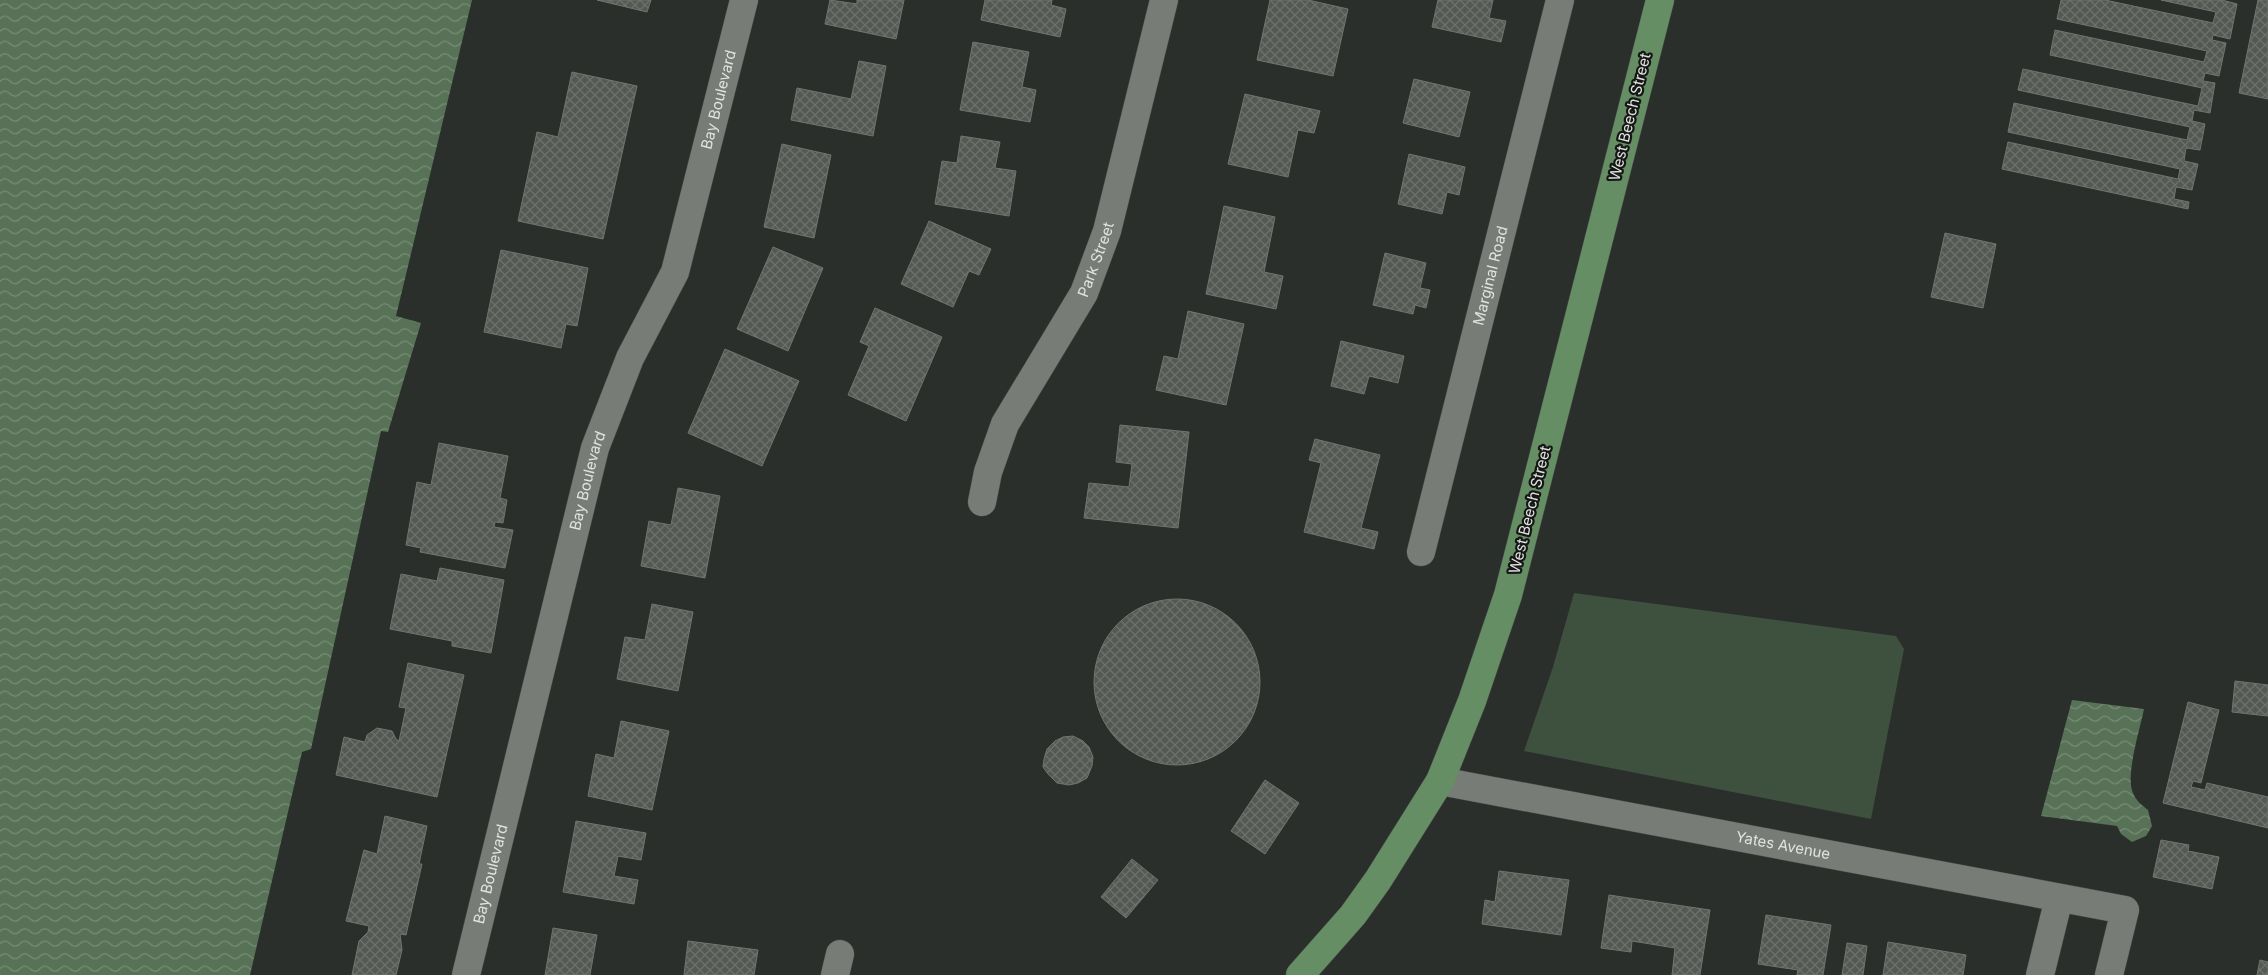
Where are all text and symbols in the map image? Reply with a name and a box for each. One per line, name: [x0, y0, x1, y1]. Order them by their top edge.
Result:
street label: Bay Boulevard: [697, 48, 740, 151]
street label: West Beech Street: [1604, 51, 1655, 183]
street label: Park Street: [1073, 220, 1118, 300]
street label: Marginal Road: [1468, 224, 1512, 327]
street label: Bay Boulevard: [565, 428, 610, 532]
street label: West Beech Street: [1504, 444, 1555, 576]
street label: Bay Boulevard: [469, 822, 512, 926]
street label: Yates Avenue: [1734, 827, 1832, 863]

